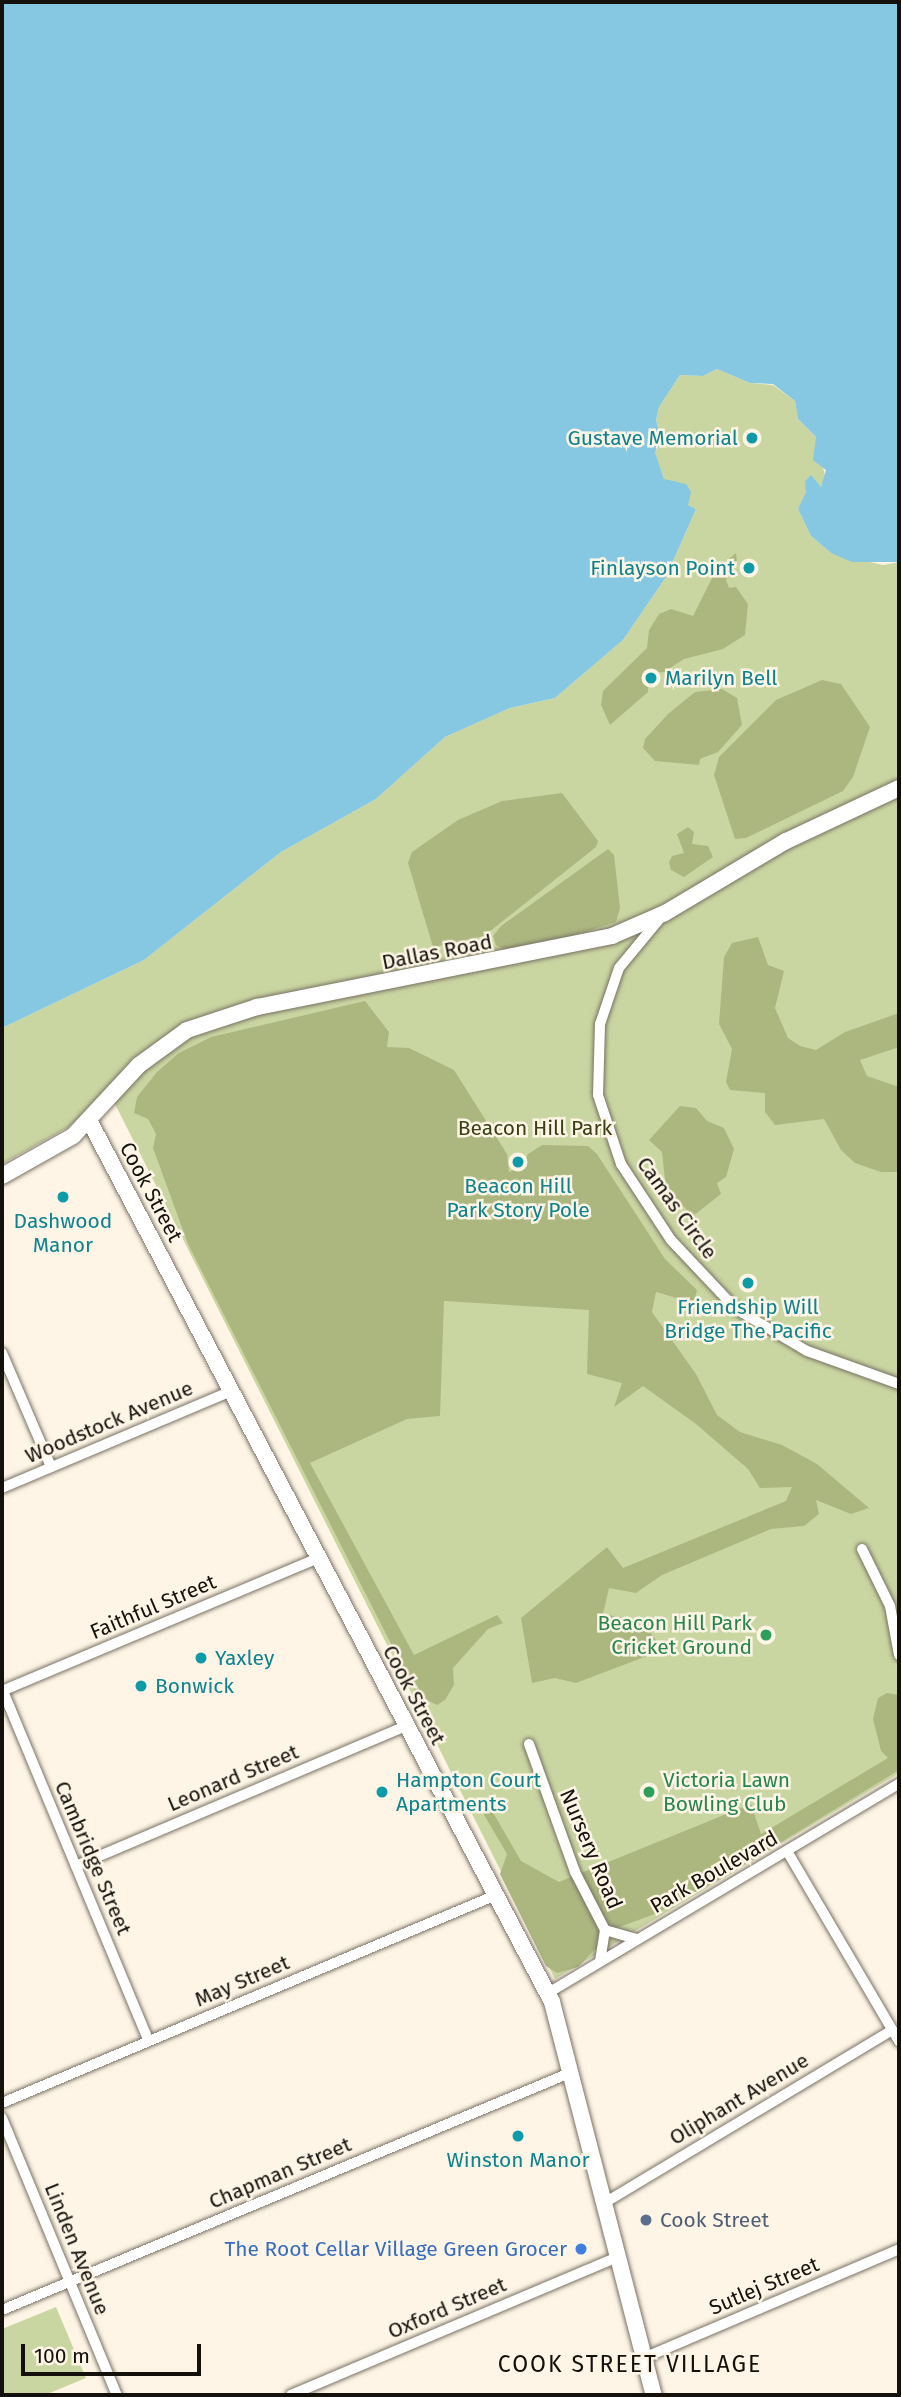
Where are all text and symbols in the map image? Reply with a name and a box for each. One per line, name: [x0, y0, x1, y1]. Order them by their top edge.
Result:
place label: Gustave Memorial: [567, 425, 738, 451]
marker: Gustave Memorial: [744, 430, 760, 446]
place label: Finlayson Point: [590, 555, 735, 581]
marker: Finlayson Point: [741, 560, 757, 576]
place label: Marilyn Bell: [665, 665, 777, 691]
marker: Marilyn Bell: [643, 670, 659, 686]
street label: Dallas Road: [380, 929, 494, 975]
park label: Beacon Hill Park: [458, 1115, 612, 1141]
street label: Cook Street: [114, 1138, 188, 1246]
street label: Camas Circle: [631, 1152, 723, 1264]
marker: Beacon Hill Park Story Pole: [510, 1154, 526, 1170]
place label: Beacon Hill Park Story Pole: [446, 1173, 590, 1223]
marker: Dashwood Manor: [55, 1189, 71, 1205]
place label: Dashwood Manor: [14, 1208, 112, 1258]
marker: Friendship Will Bridge The Pacific: [740, 1275, 756, 1291]
place label: Friendship Will Bridge The Pacific: [664, 1294, 832, 1344]
street label: Woodstock Avenue: [21, 1375, 197, 1469]
street label: Faithful Street: [86, 1569, 220, 1645]
place label: Beacon Hill Park Cricket Ground: [597, 1610, 752, 1660]
marker: Beacon Hill Park Cricket Ground: [758, 1627, 774, 1643]
street label: Cook Street: [377, 1641, 451, 1749]
place label: Yaxley: [215, 1645, 274, 1671]
marker: Yaxley: [193, 1650, 209, 1666]
place label: Bonwick: [155, 1673, 234, 1699]
marker: Bonwick: [133, 1678, 149, 1694]
street label: Leonard Street: [164, 1739, 302, 1817]
place label: Hampton Court Apartments: [396, 1767, 541, 1817]
place label: Victoria Lawn Bowling Club: [663, 1767, 790, 1817]
street label: Cambridge Street: [49, 1777, 137, 1939]
marker: Hampton Court Apartments: [374, 1784, 390, 1800]
marker: Victoria Lawn Bowling Club: [641, 1784, 657, 1800]
street label: Nursery Road: [554, 1785, 628, 1913]
street label: Park Boulevard: [646, 1825, 782, 1919]
street label: May Street: [191, 1950, 293, 2012]
street label: Oliphant Avenue: [665, 2048, 813, 2150]
marker: Winston Manor: [510, 2128, 526, 2144]
street label: Chapman Street: [205, 2132, 355, 2214]
place label: Winston Manor: [446, 2147, 590, 2173]
street label: Linden Avenue: [39, 2179, 115, 2319]
place label: Cook Street: [660, 2207, 769, 2233]
marker: Cook Street: [638, 2212, 654, 2228]
place label: The Root Cellar Village Green Grocer: [224, 2236, 567, 2262]
marker: The Root Cellar Village Green Grocer: [573, 2241, 589, 2257]
street label: Sutlej Street: [705, 2252, 823, 2320]
street label: Oxford Street: [384, 2272, 510, 2344]
scale bar: [24, 2330, 205, 2374]
text: 100 m: [34, 2343, 90, 2369]
district label: COOK STREET VILLAGE: [500, 2350, 760, 2378]

